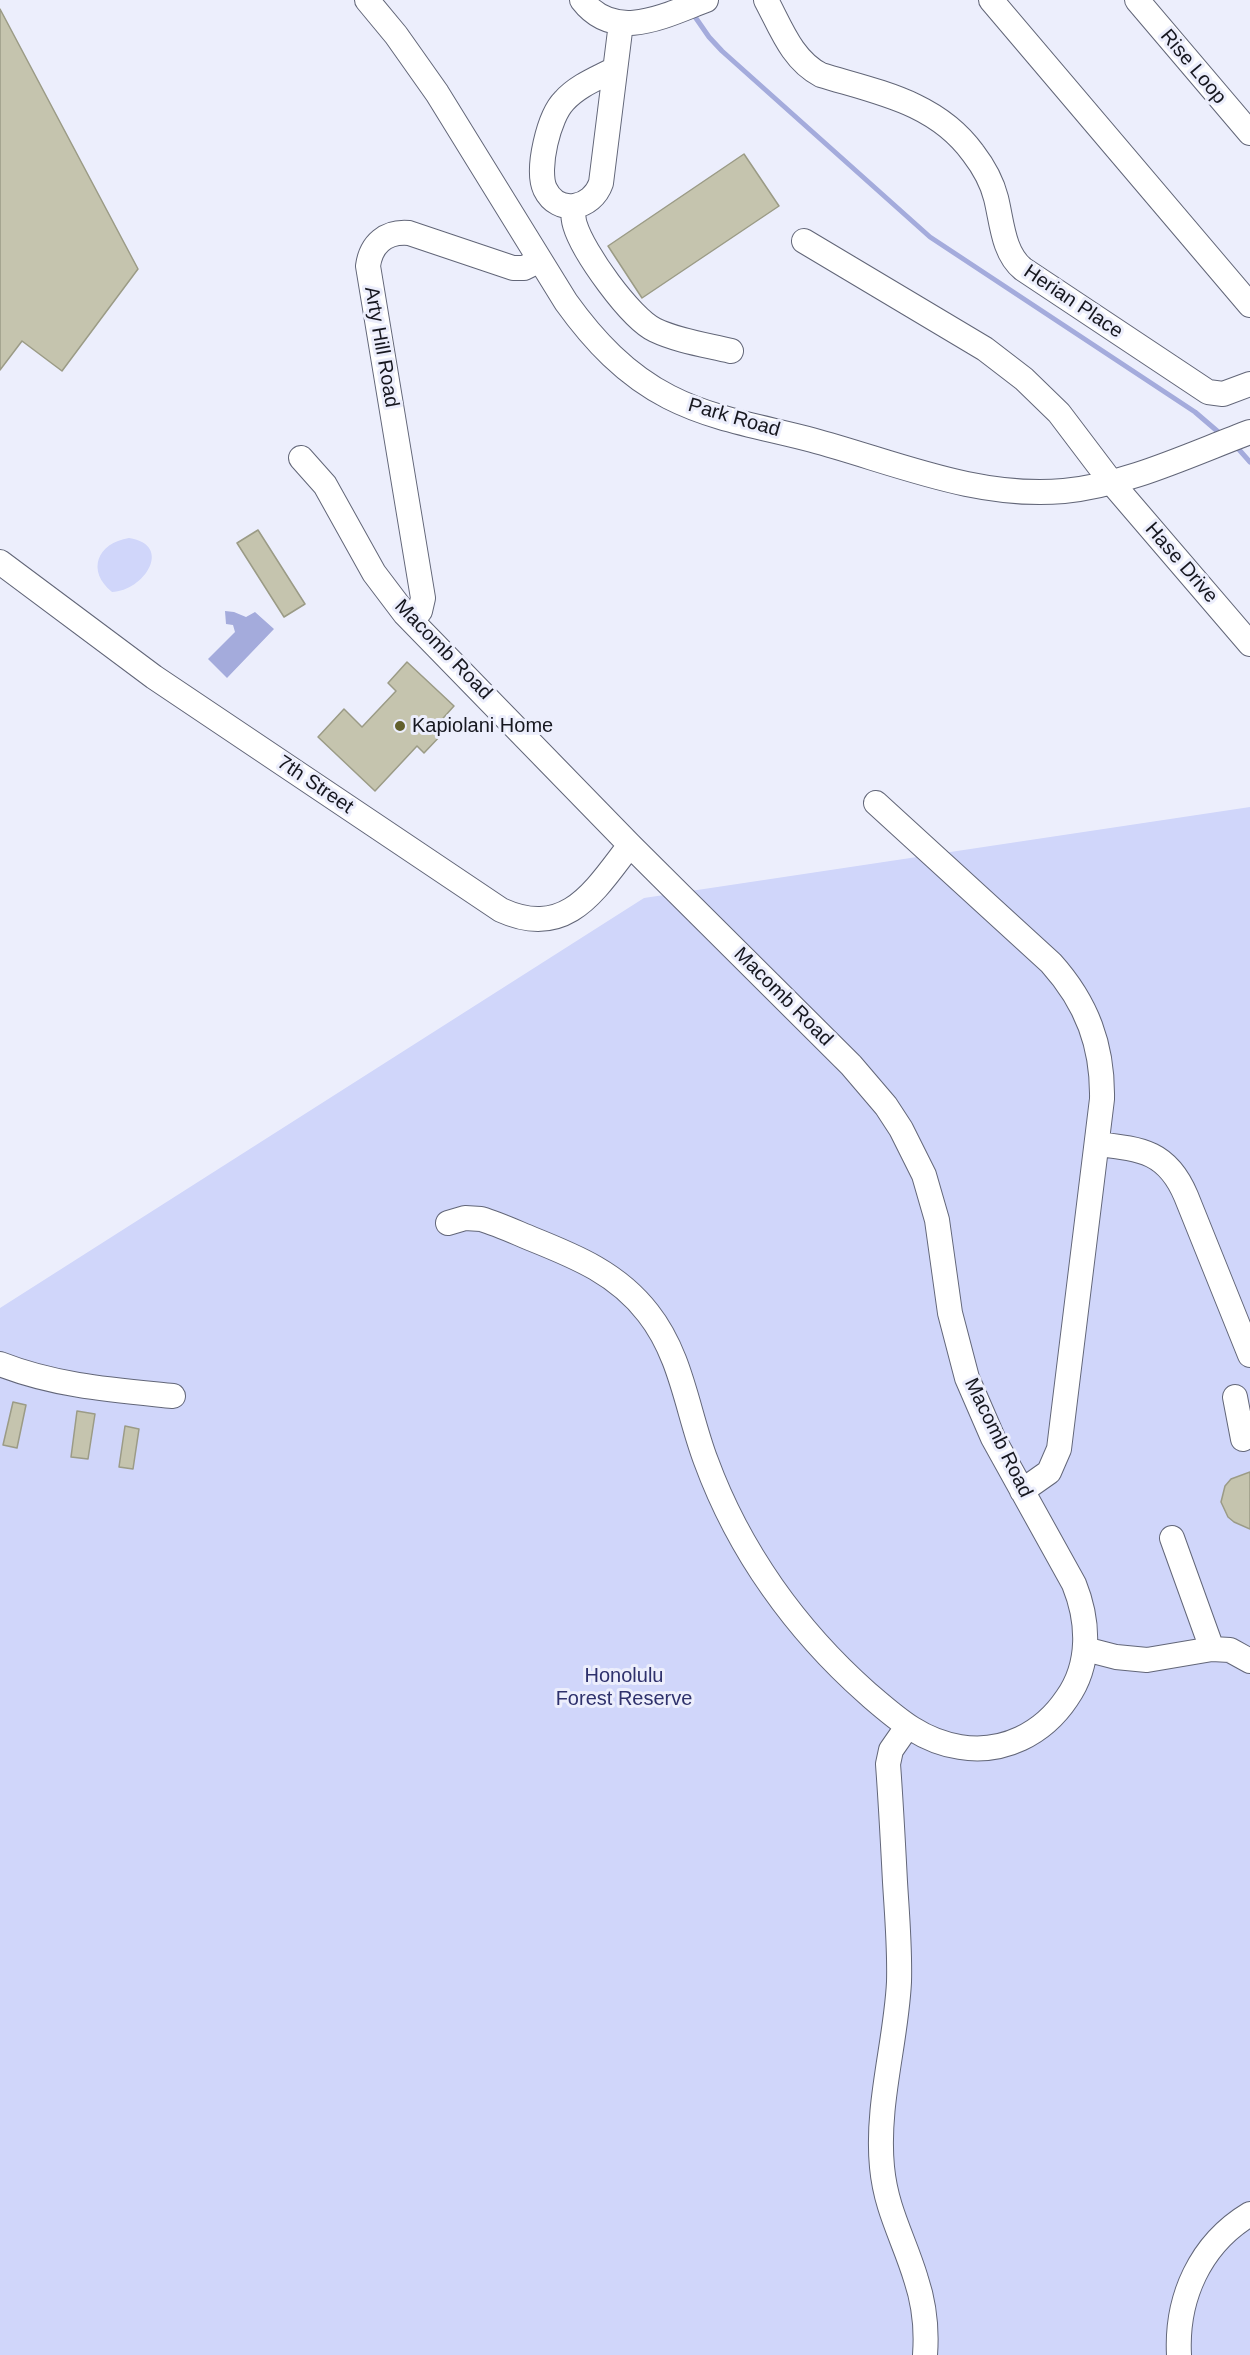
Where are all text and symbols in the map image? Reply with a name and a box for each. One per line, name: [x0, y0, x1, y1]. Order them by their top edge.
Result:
street label: Rise Loop: [1155, 25, 1231, 109]
street label: Herian Place: [1019, 260, 1127, 344]
street label: Arty Hill Road: [359, 285, 403, 409]
street label: Park Road: [685, 393, 783, 443]
street label: Hase Drive: [1139, 518, 1223, 608]
street label: Macomb Road: [389, 595, 497, 705]
place label: Kapiolani Home: [412, 714, 553, 738]
marker: Kapiolani Home: [393, 719, 407, 733]
street label: 7th Street: [272, 751, 358, 819]
street label: Macomb Road: [729, 943, 837, 1051]
street label: Macomb Road: [959, 1374, 1037, 1502]
park label: Honolulu Forest Reserve: [556, 1664, 692, 1711]

